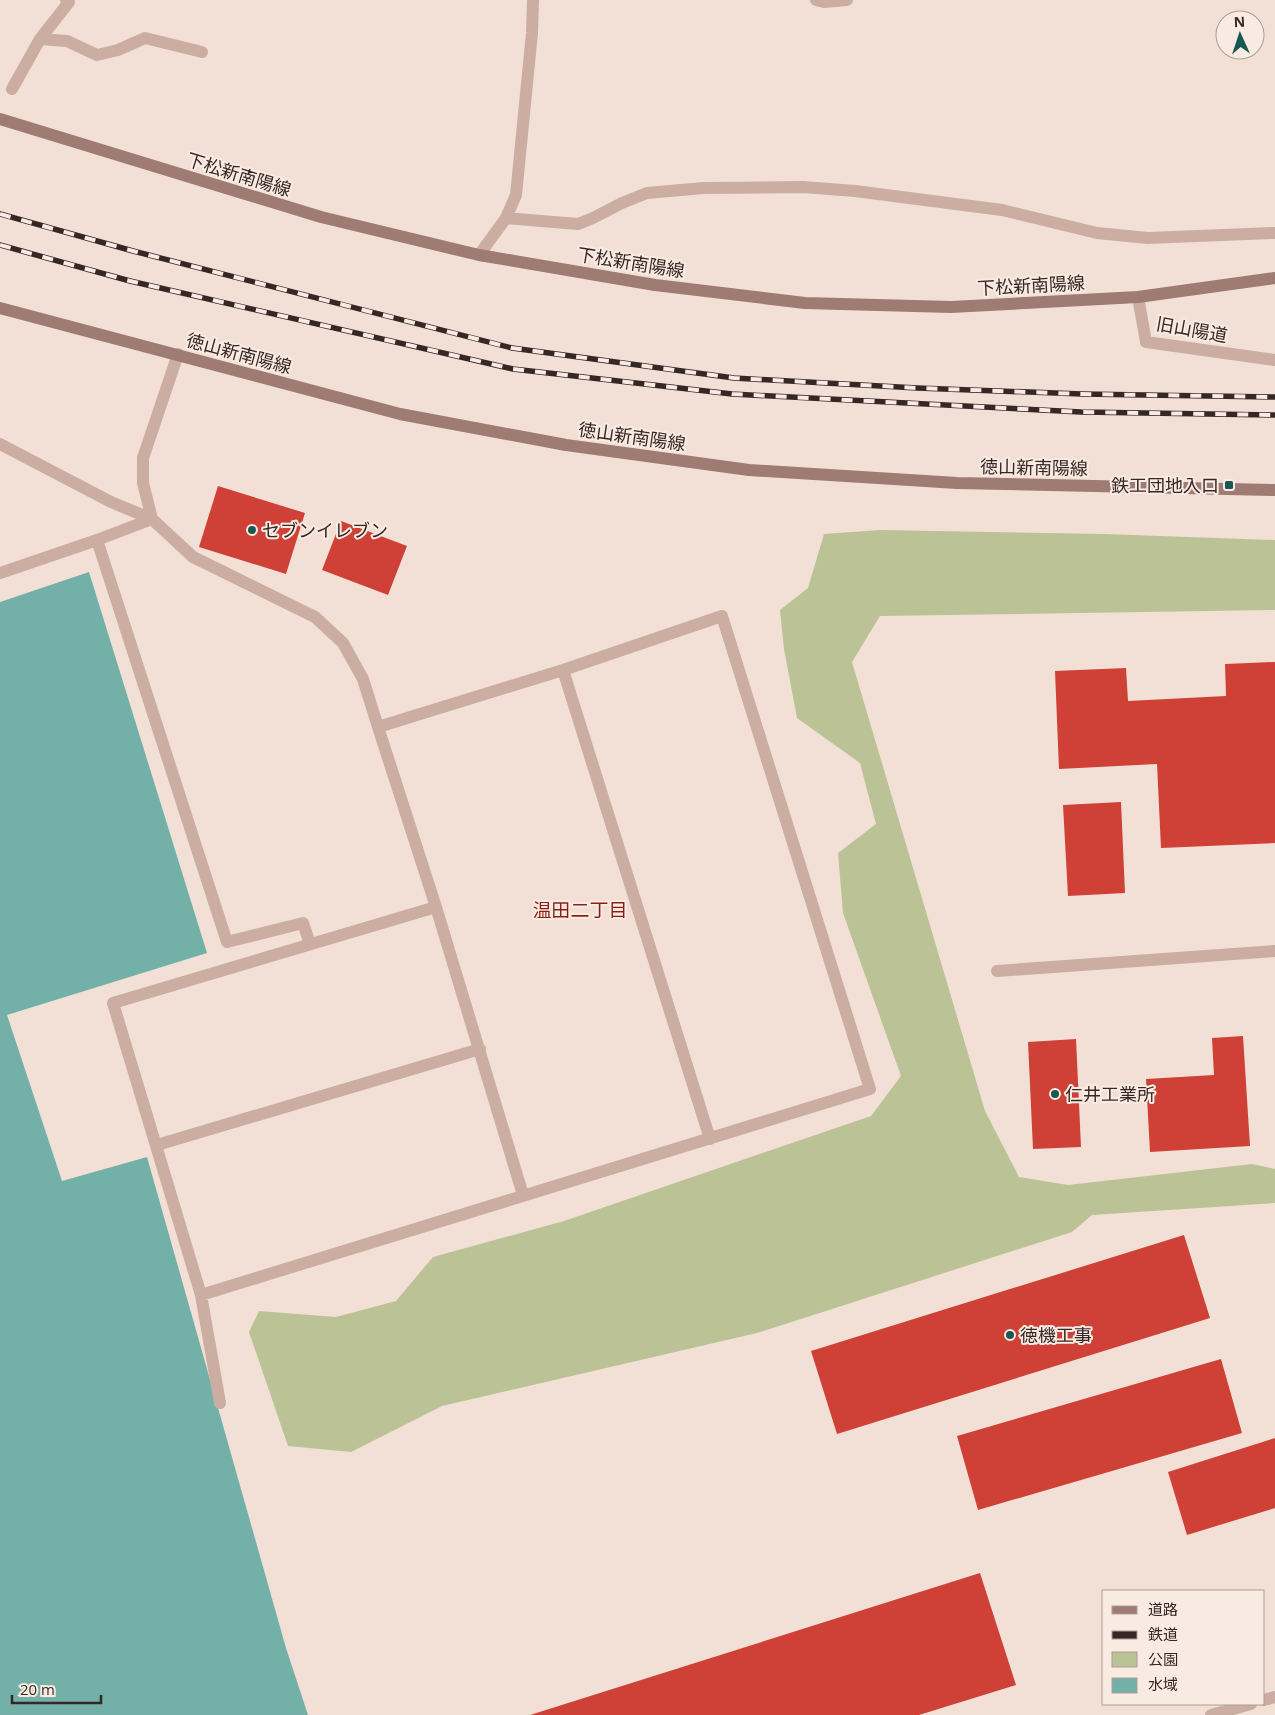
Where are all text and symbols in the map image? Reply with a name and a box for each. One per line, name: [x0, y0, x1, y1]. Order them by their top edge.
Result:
north arrow: [1215, 10, 1265, 60]
text: N: [1233, 12, 1245, 31]
street label: 下松新南陽線: [184, 147, 294, 201]
street label: 下松新南陽線: [576, 242, 686, 282]
street label: 下松新南陽線: [976, 270, 1086, 300]
street label: 旧山陽道: [1154, 311, 1230, 347]
street label: 徳山新南陽線: [184, 327, 294, 379]
street label: 徳山新南陽線: [577, 417, 687, 455]
street label: 徳山新南陽線: [980, 454, 1088, 480]
place label: 鉄工団地入口: [1111, 473, 1219, 497]
marker: 鉄工団地入口: [1223, 479, 1235, 491]
place label: セブンイレブン: [262, 518, 388, 542]
marker: セブンイレブン: [246, 524, 258, 536]
district label: 温田二丁目: [532, 897, 628, 923]
place label: 仁井工業所: [1065, 1082, 1155, 1106]
marker: 仁井工業所: [1049, 1088, 1061, 1100]
place label: 徳機工事: [1020, 1323, 1092, 1347]
marker: 徳機工事: [1004, 1329, 1016, 1341]
legend: [1102, 1590, 1265, 1705]
text: 道路: [1148, 1599, 1178, 1619]
text: 鉄道: [1148, 1624, 1178, 1644]
text: 公園: [1148, 1649, 1178, 1669]
scale bar: [12, 1672, 101, 1704]
text: 水域: [1148, 1674, 1178, 1694]
text: 20 m: [20, 1679, 55, 1699]

